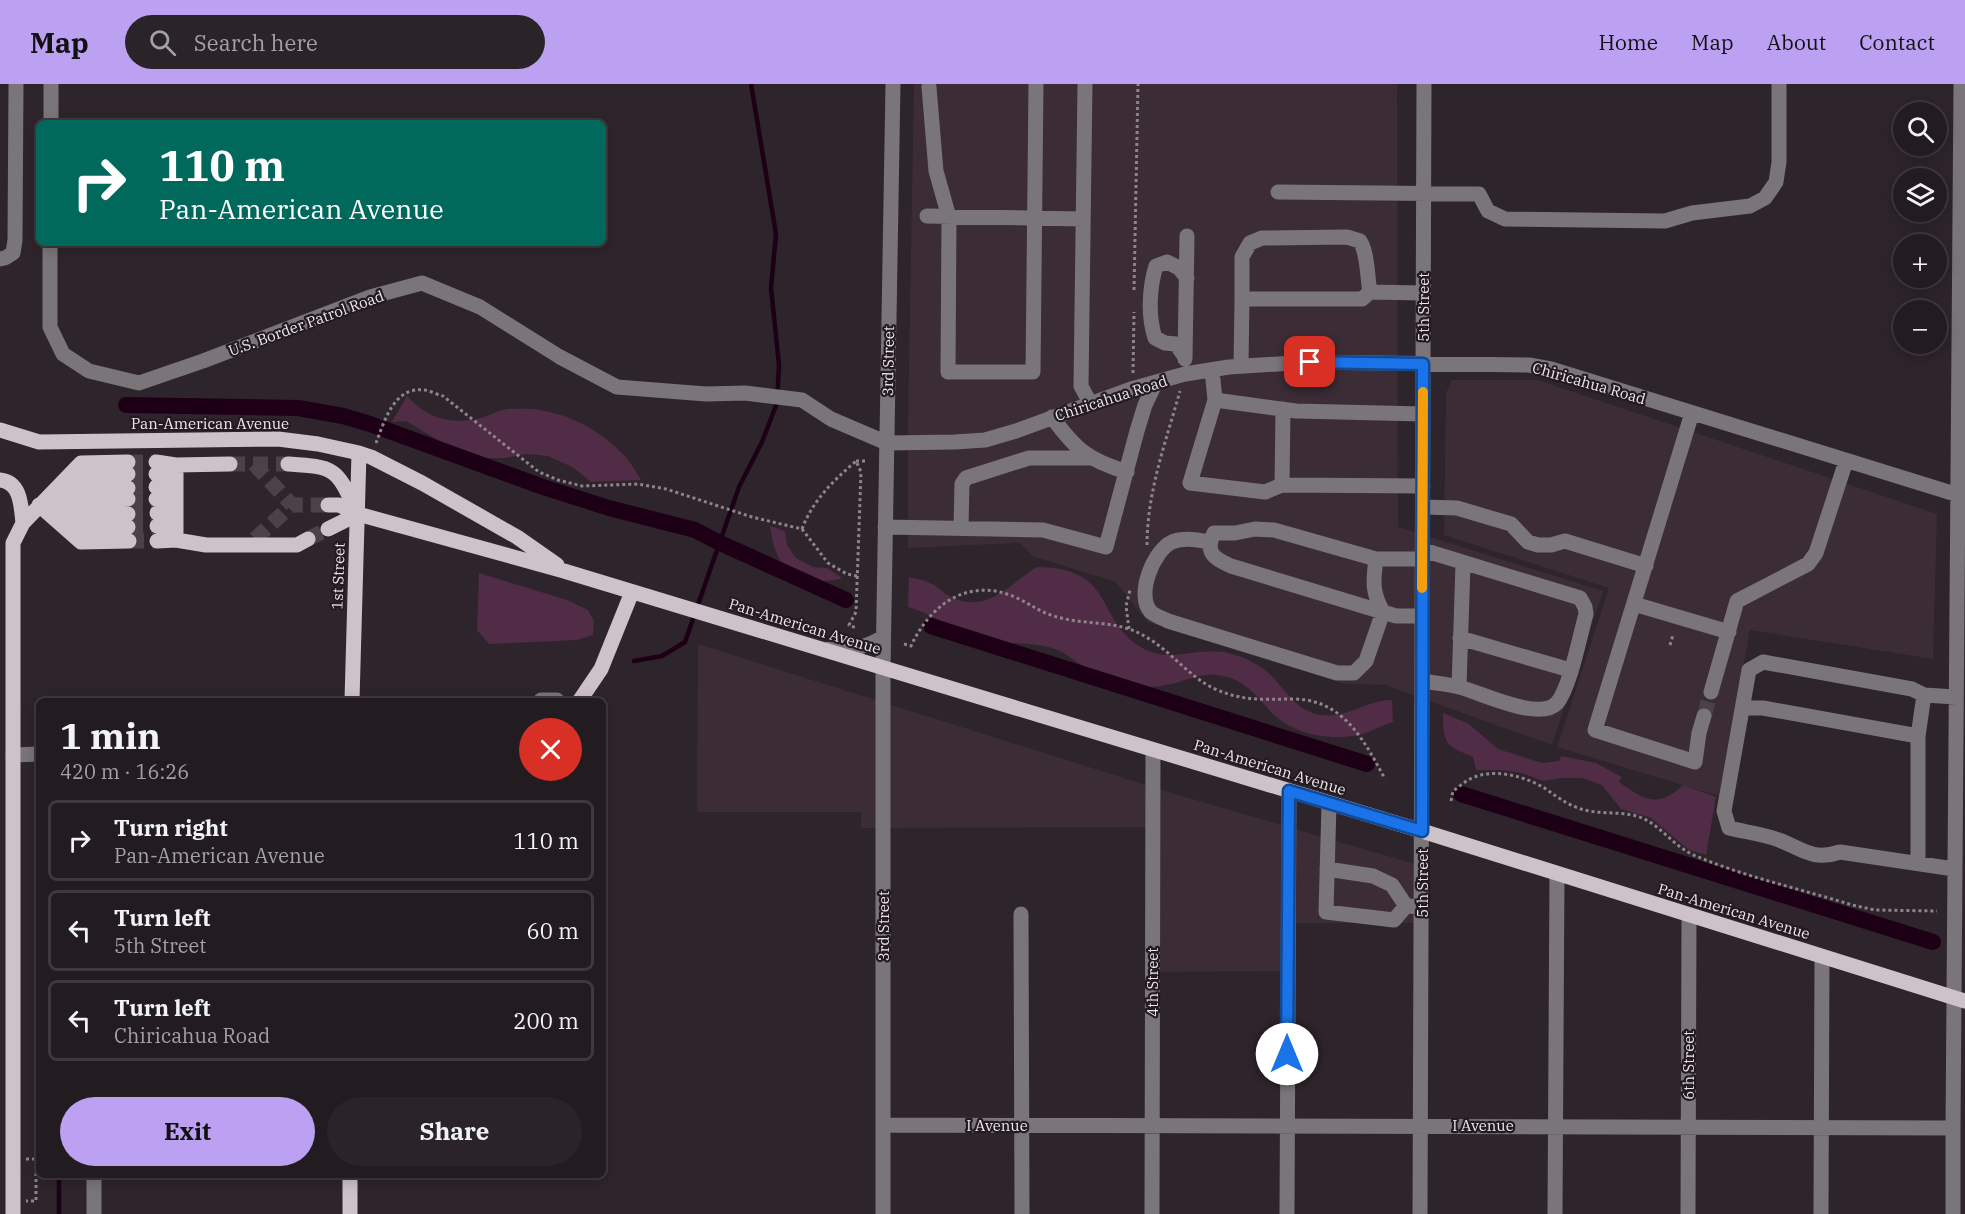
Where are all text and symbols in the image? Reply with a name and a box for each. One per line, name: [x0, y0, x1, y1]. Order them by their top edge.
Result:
search box: [125, 15, 545, 69]
text: Map: [30, 24, 89, 61]
icon: search: [146, 26, 179, 59]
text: Search here: [194, 28, 318, 57]
text: Home: [1598, 28, 1658, 56]
text: Map: [1691, 28, 1734, 56]
text: About: [1767, 28, 1826, 56]
text: Contact: [1859, 28, 1935, 56]
map controls: [1893, 102, 1947, 354]
button: search: [1893, 102, 1947, 156]
text: 110 m: [159, 138, 285, 193]
icon: right: [60, 144, 138, 222]
button: layers: [1893, 168, 1947, 222]
text: Pan-American Avenue: [159, 191, 444, 226]
button: +: [1893, 234, 1947, 288]
street label: 5th Street: [1414, 272, 1433, 342]
street label: U.S. Border Patrol Road: [226, 286, 386, 360]
button: −: [1893, 300, 1947, 354]
street label: 3rd Street: [878, 326, 898, 396]
pin: [1284, 336, 1335, 387]
icon: arrive: [1293, 345, 1326, 378]
street label: Chiricahua Road: [1530, 358, 1648, 408]
street label: Chiricahua Road: [1052, 371, 1170, 425]
street label: Pan-American Avenue: [131, 414, 289, 433]
street label: 1st Street: [327, 542, 349, 610]
street label: Pan-American Avenue: [727, 594, 883, 658]
text: 1 min: [60, 712, 161, 759]
button: close: [519, 718, 582, 781]
street label: Pan-American Avenue: [1192, 735, 1348, 799]
text: 420 m · 16:26: [60, 758, 189, 785]
text: Turn right: [114, 813, 228, 842]
icon: right: [63, 824, 96, 857]
text: 110 m: [513, 826, 579, 855]
text: Pan-American Avenue: [114, 842, 325, 869]
street label: 5th Street: [1413, 848, 1432, 918]
street label: Pan-American Avenue: [1656, 879, 1812, 943]
street label: 3rd Street: [874, 891, 893, 961]
text: Turn left: [114, 903, 210, 932]
icon: left: [63, 914, 96, 947]
text: 60 m: [527, 916, 579, 945]
text: 5th Street: [114, 932, 206, 959]
street label: 4th Street: [1143, 947, 1162, 1017]
text: Turn left: [114, 993, 210, 1022]
icon: left: [63, 1004, 96, 1037]
text: 200 m: [513, 1006, 579, 1035]
text: Chiricahua Road: [114, 1022, 270, 1049]
position arrow: [1255, 1022, 1319, 1086]
street label: 6th Street: [1679, 1030, 1698, 1100]
button: Exit: [60, 1097, 315, 1166]
button: Share: [327, 1097, 582, 1166]
street label: I Avenue: [966, 1116, 1028, 1135]
street label: I Avenue: [1452, 1116, 1514, 1135]

